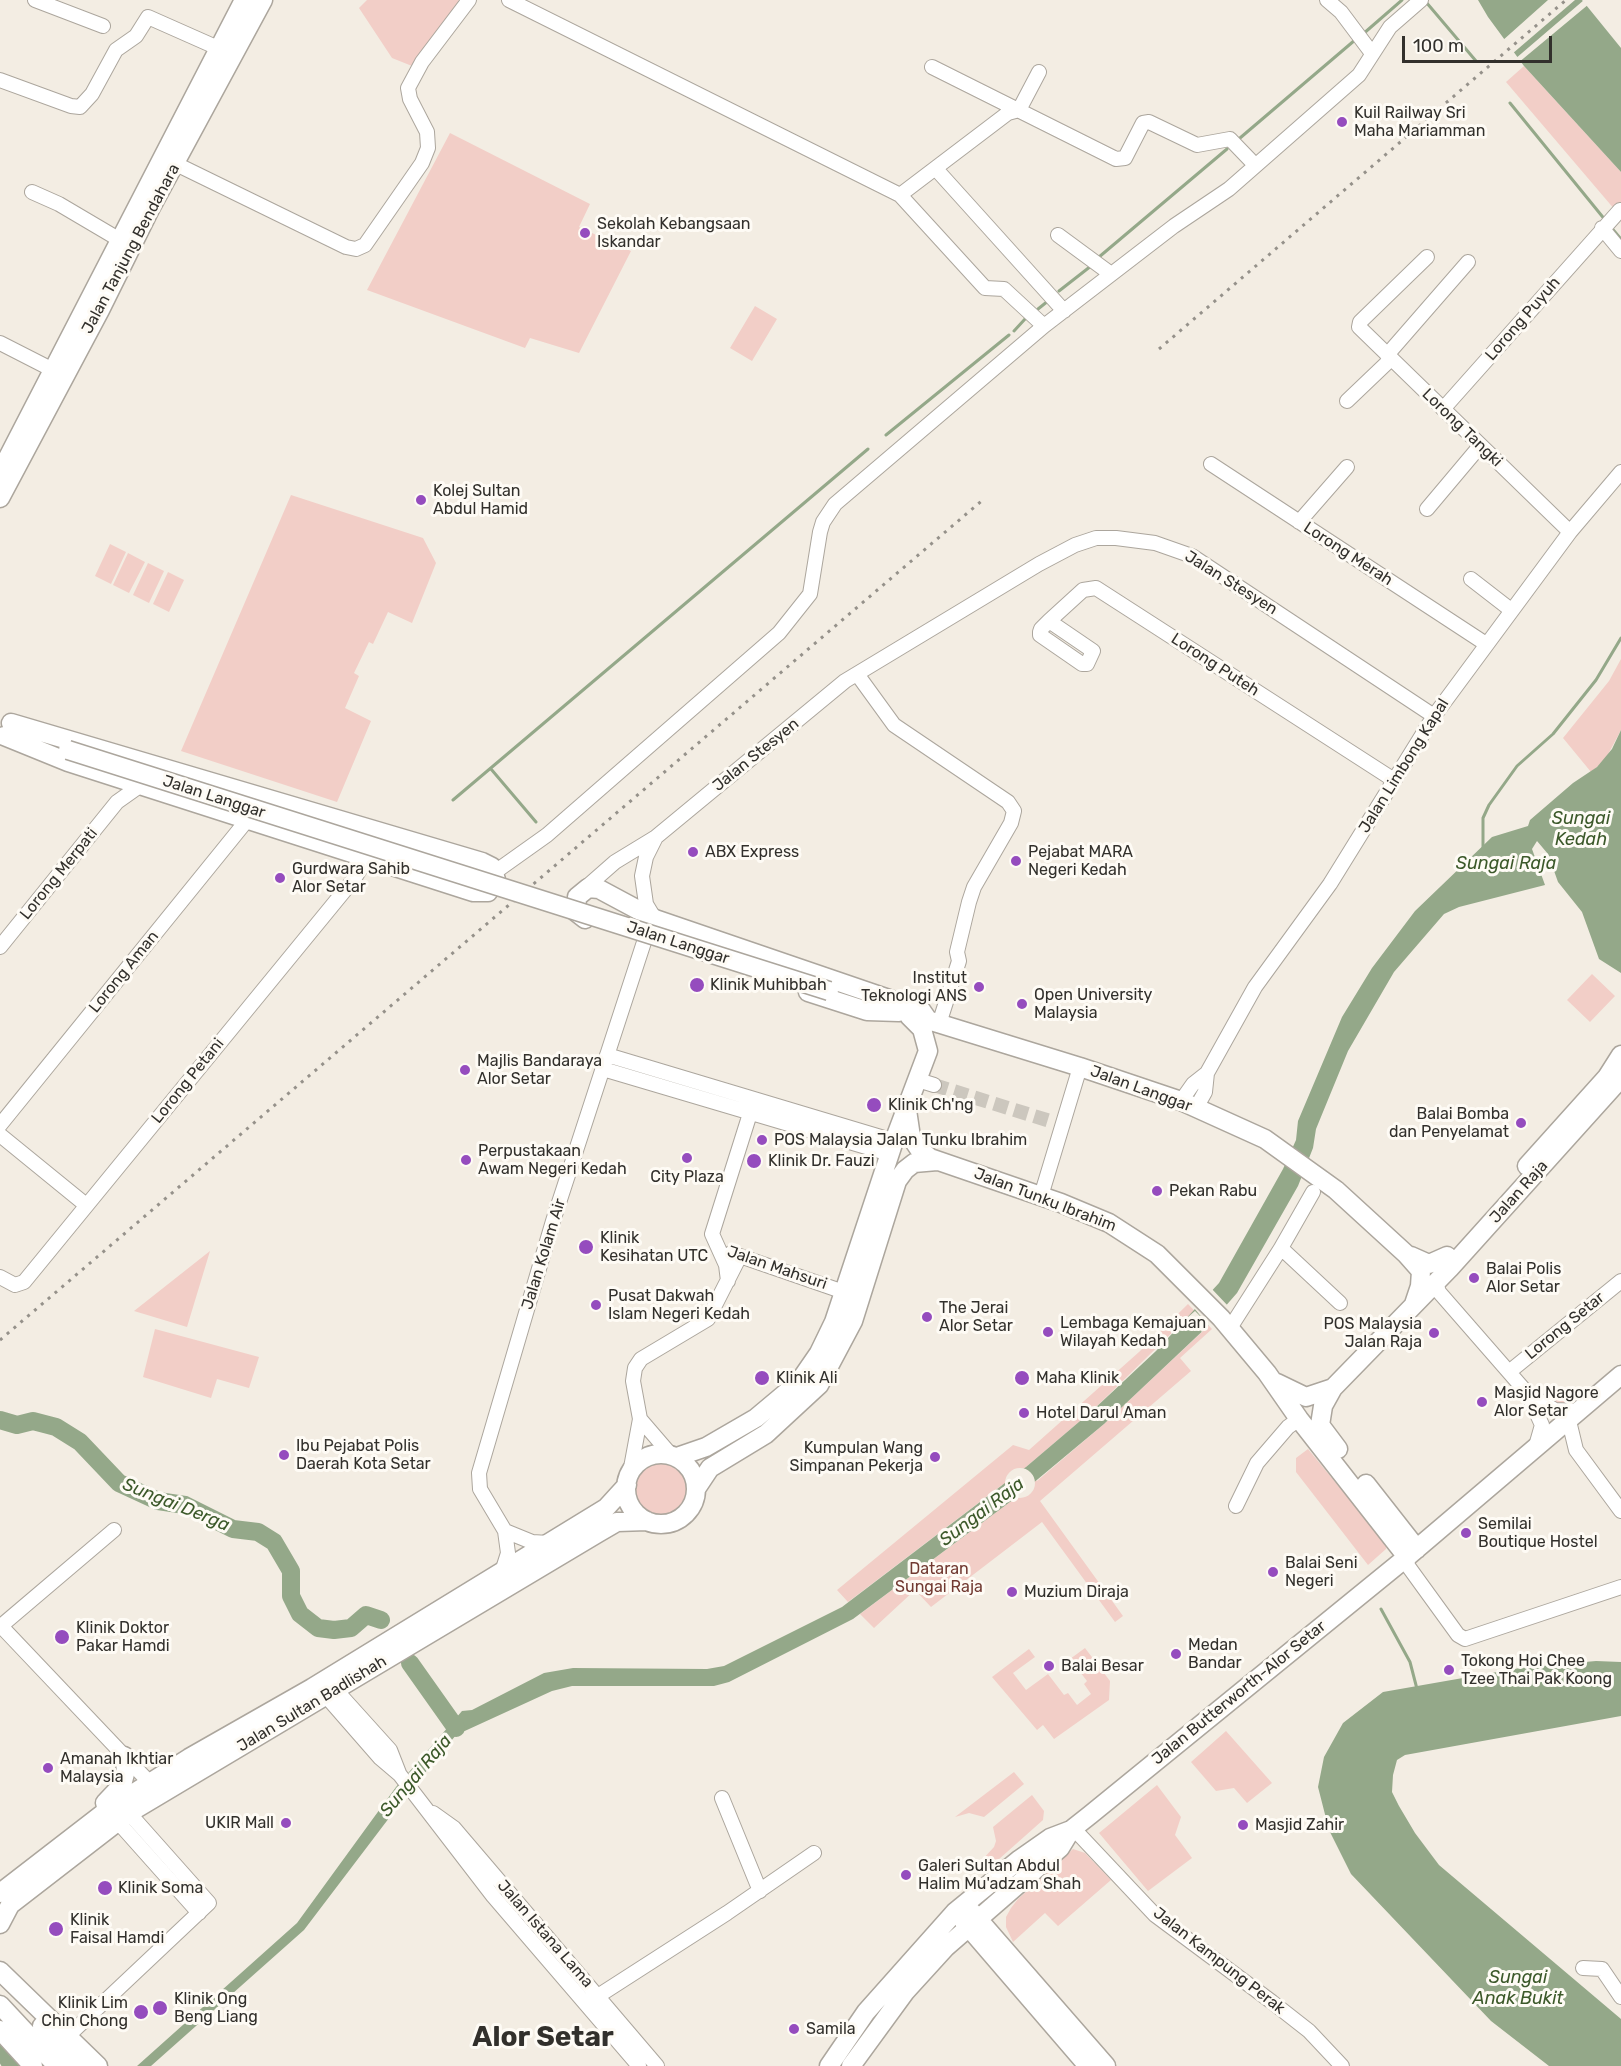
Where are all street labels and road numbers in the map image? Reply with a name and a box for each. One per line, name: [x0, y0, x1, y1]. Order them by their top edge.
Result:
street label: Jalan Tanjung Bendahara: [78, 161, 184, 337]
street label: Lorong Puyuh: [1482, 273, 1564, 365]
street label: Lorong Tangki: [1418, 385, 1506, 471]
street label: Lorong Merah: [1300, 518, 1396, 590]
street label: Jalan Stesyen: [1181, 547, 1281, 619]
street label: Lorong Puteh: [1167, 629, 1263, 701]
street label: Jalan Limbong Kapal: [1355, 695, 1453, 837]
street label: Jalan Stesyen: [709, 714, 803, 796]
street label: Jalan Langgar: [160, 771, 268, 823]
street label: Lorong Merpati: [16, 824, 102, 924]
street label: Jalan Langgar: [624, 917, 732, 969]
street label: Lorong Aman: [85, 927, 163, 1017]
street label: Lorong Petani: [148, 1035, 228, 1127]
street label: Jalan Langgar: [1088, 1062, 1194, 1116]
street label: Jalan Raja: [1486, 1157, 1552, 1227]
street label: Jalan Tunku Ibrahim: [971, 1164, 1119, 1236]
street label: Jalan Kolam Air: [518, 1196, 570, 1312]
street label: Jalan Mahsuri: [725, 1242, 829, 1294]
street label: Lorong Setar: [1522, 1288, 1608, 1364]
street label: Jalan Butterworth-Alor Setar: [1148, 1617, 1330, 1769]
street label: Jalan Sultan Badlishah: [234, 1652, 390, 1756]
street label: Jalan Istana Lama: [493, 1876, 597, 1992]
street label: Jalan Kampung Perak: [1149, 1903, 1289, 2019]

